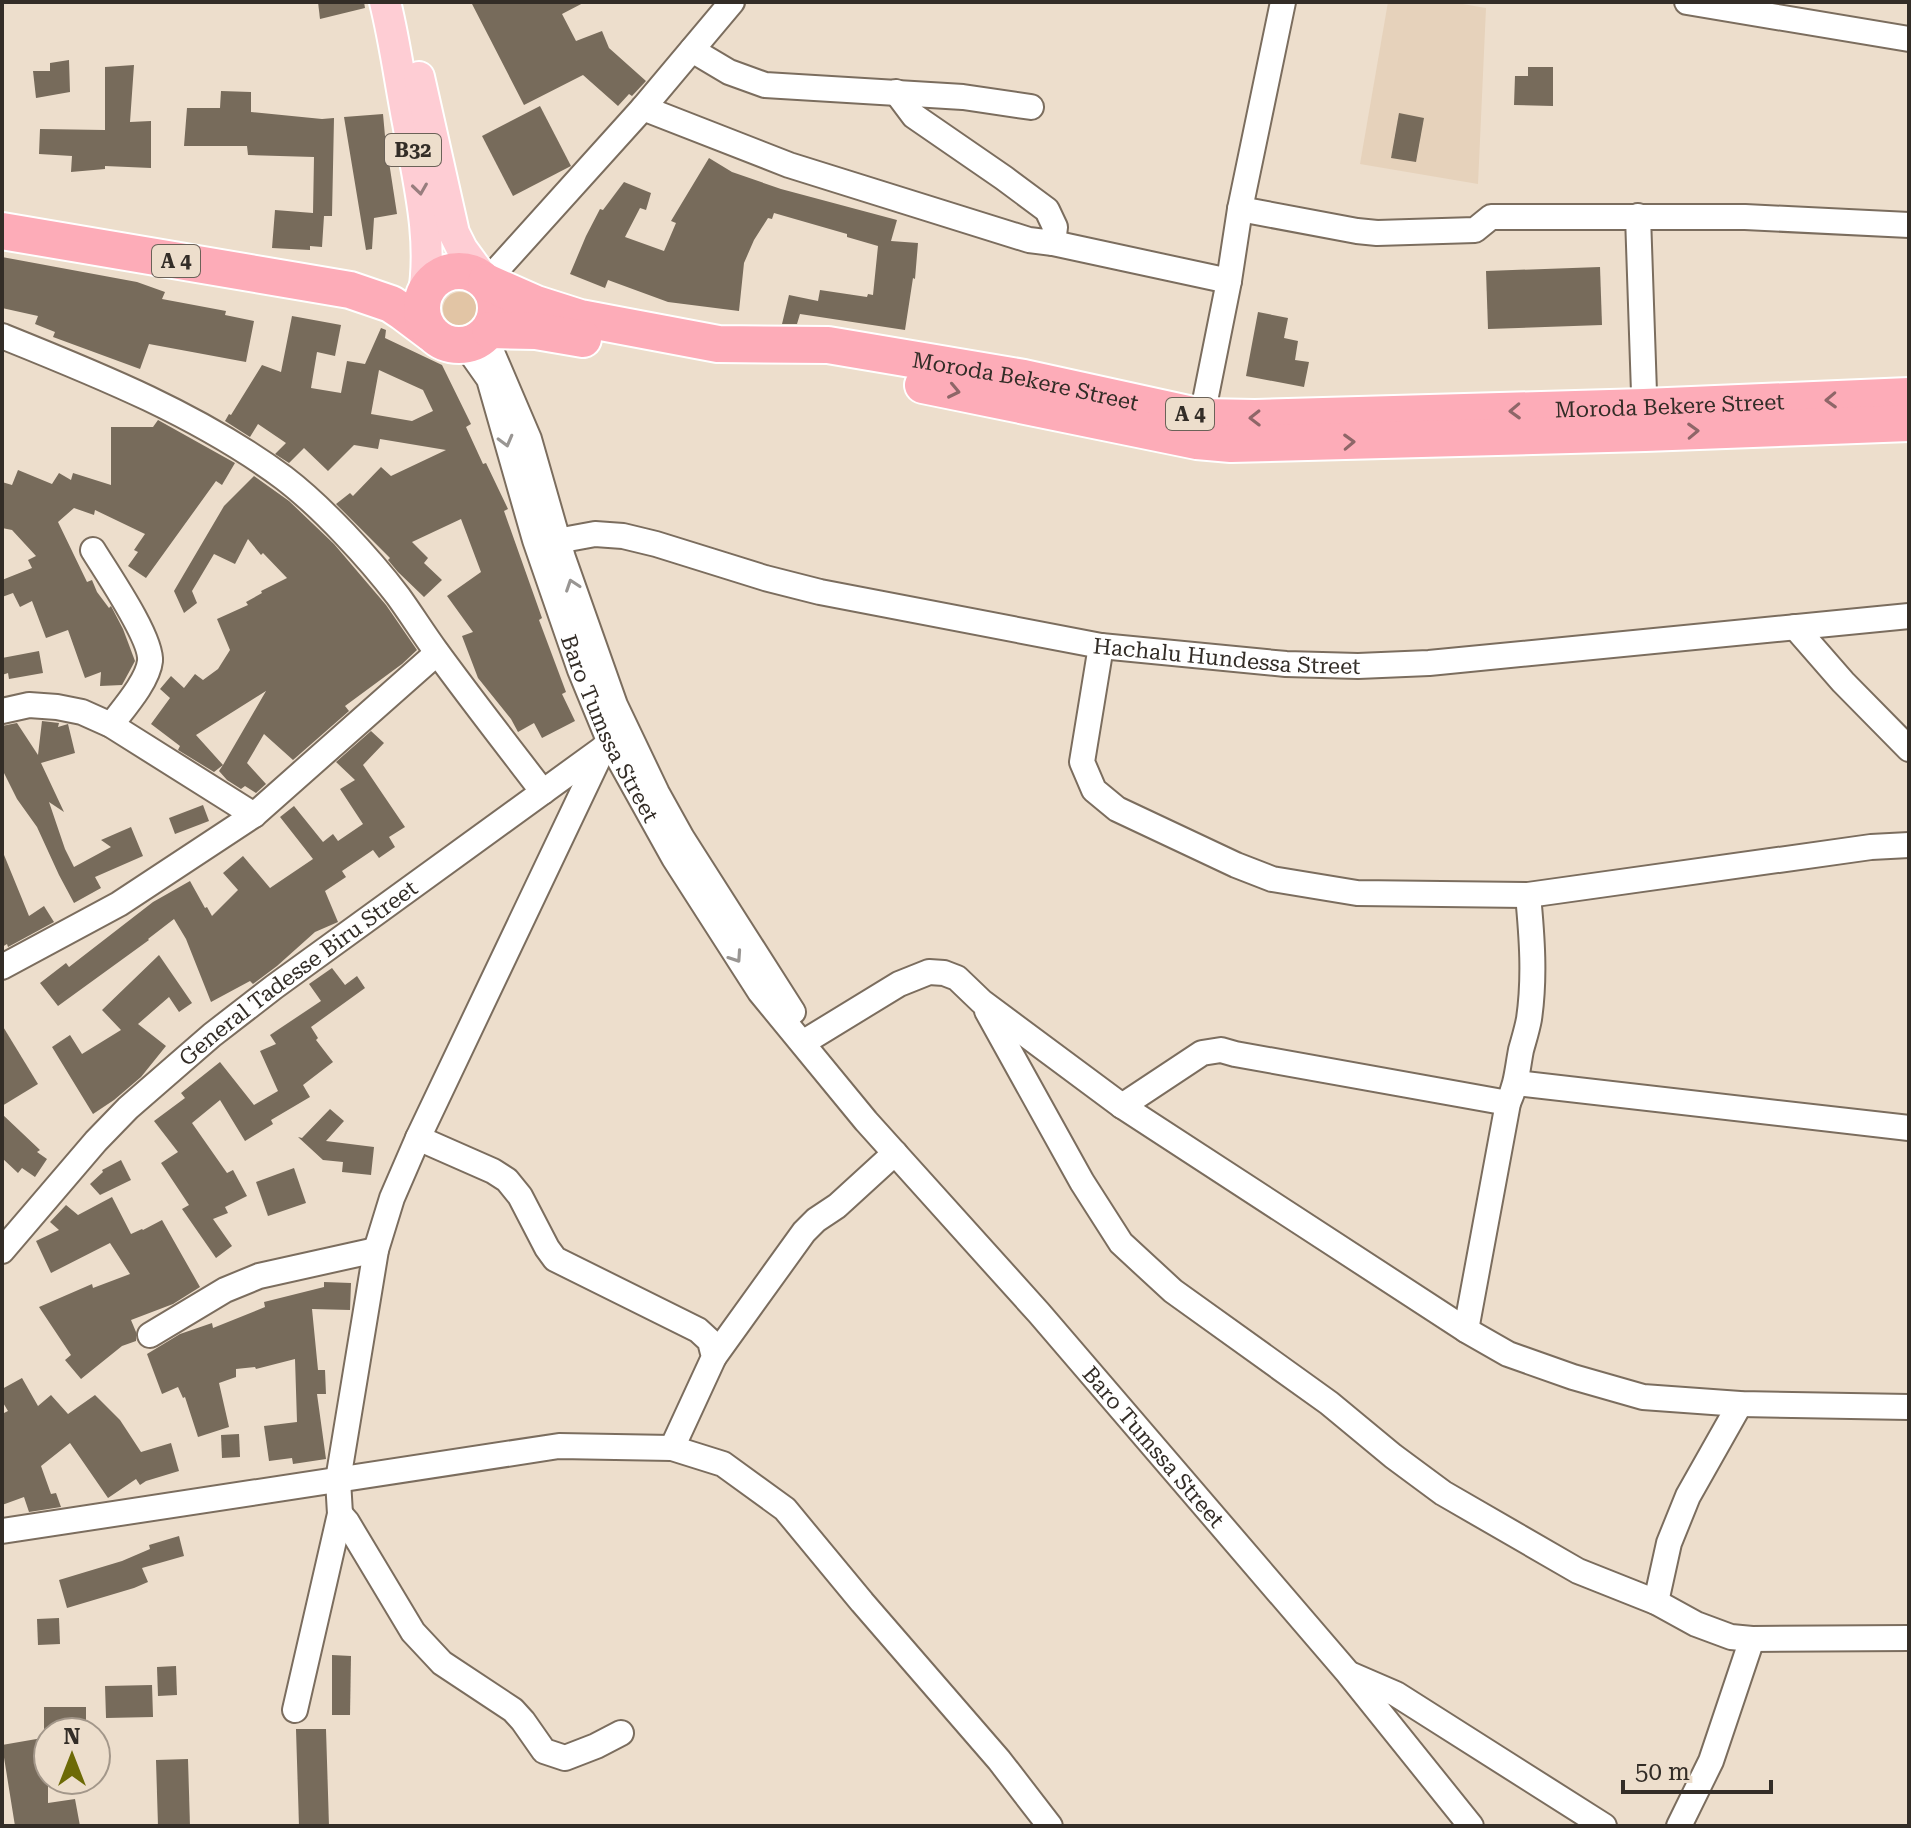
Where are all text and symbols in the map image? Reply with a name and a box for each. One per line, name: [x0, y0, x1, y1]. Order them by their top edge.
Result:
road number: B32: [385, 134, 441, 166]
one-way arrow: [411, 182, 428, 196]
road number: A 4: [152, 245, 200, 277]
street label: Moroda Bekere Street: [910, 347, 1141, 416]
one-way arrow: [947, 382, 961, 399]
street label: Moroda Bekere Street: [1554, 389, 1785, 423]
one-way arrow: [1824, 391, 1837, 408]
road number: A 4: [1166, 398, 1214, 430]
one-way arrow: [1508, 402, 1521, 419]
one-way arrow: [1248, 409, 1261, 426]
one-way arrow: [1687, 423, 1700, 440]
one-way arrow: [1343, 433, 1356, 450]
one-way arrow: [496, 434, 513, 448]
one-way arrow: [565, 578, 581, 592]
street label: Baro Tumssa Street: [556, 631, 664, 827]
street label: Hachalu Hundessa Street: [1092, 633, 1361, 679]
street label: General Tadesse Biru Street: [174, 875, 422, 1071]
one-way arrow: [726, 948, 741, 963]
street label: Baro Tumssa Street: [1077, 1361, 1229, 1533]
north arrow: [32, 1716, 112, 1796]
text: N: [64, 1724, 81, 1749]
scale bar: [1623, 1744, 1771, 1794]
text: 50 m: [1635, 1758, 1690, 1786]

